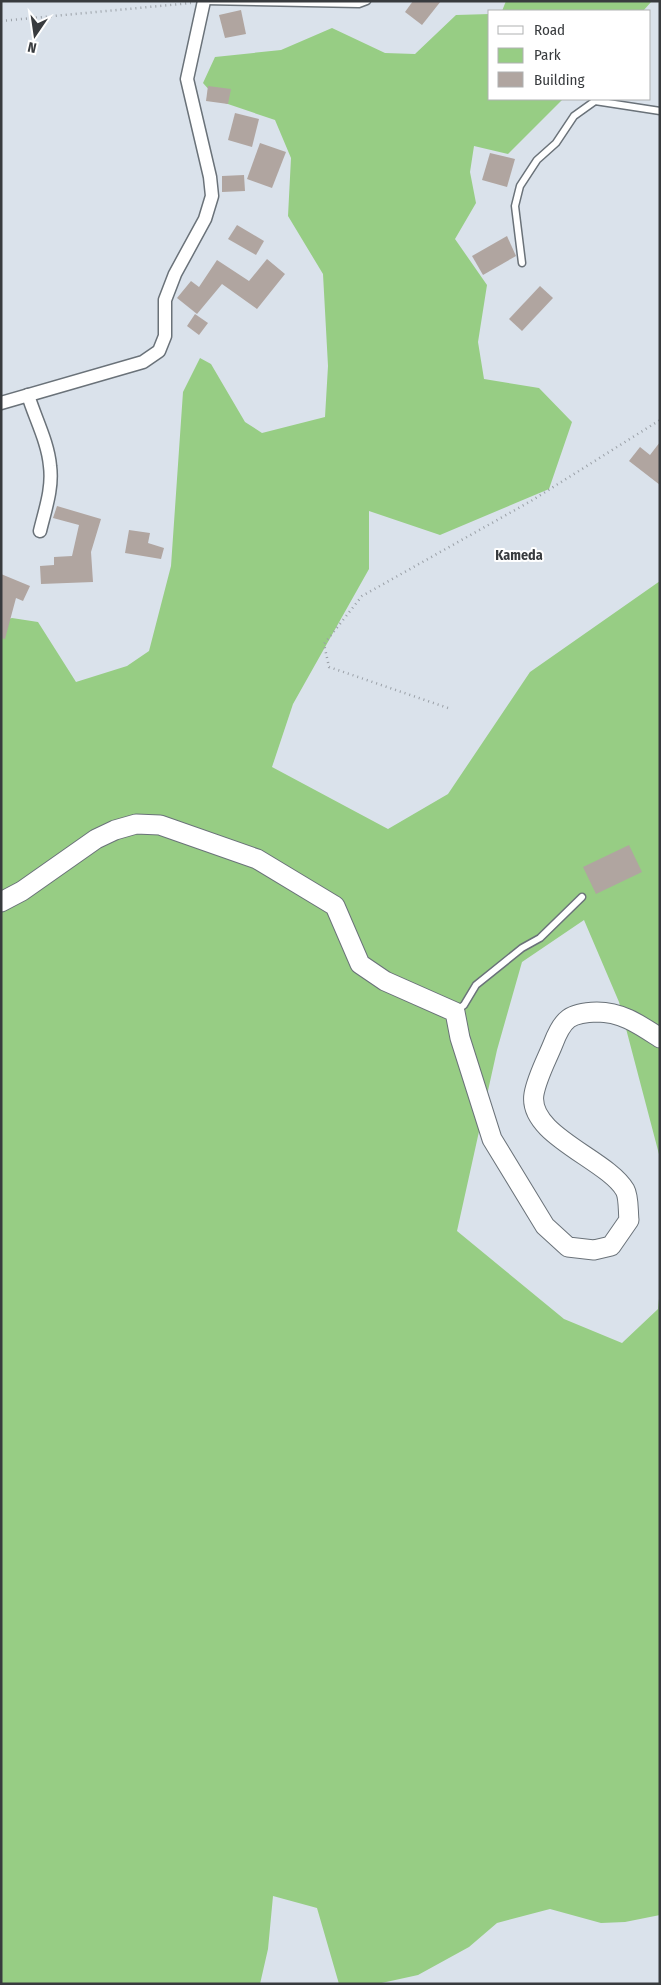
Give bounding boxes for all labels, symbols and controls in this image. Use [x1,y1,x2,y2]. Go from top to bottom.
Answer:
north arrow [10,10,60,60]
legend [488,10,651,100]
text: Road [534,21,565,39]
text: N [26,38,38,56]
text: Park [534,46,561,64]
text: Building [534,71,585,89]
district label: Kameda [495,547,543,564]

